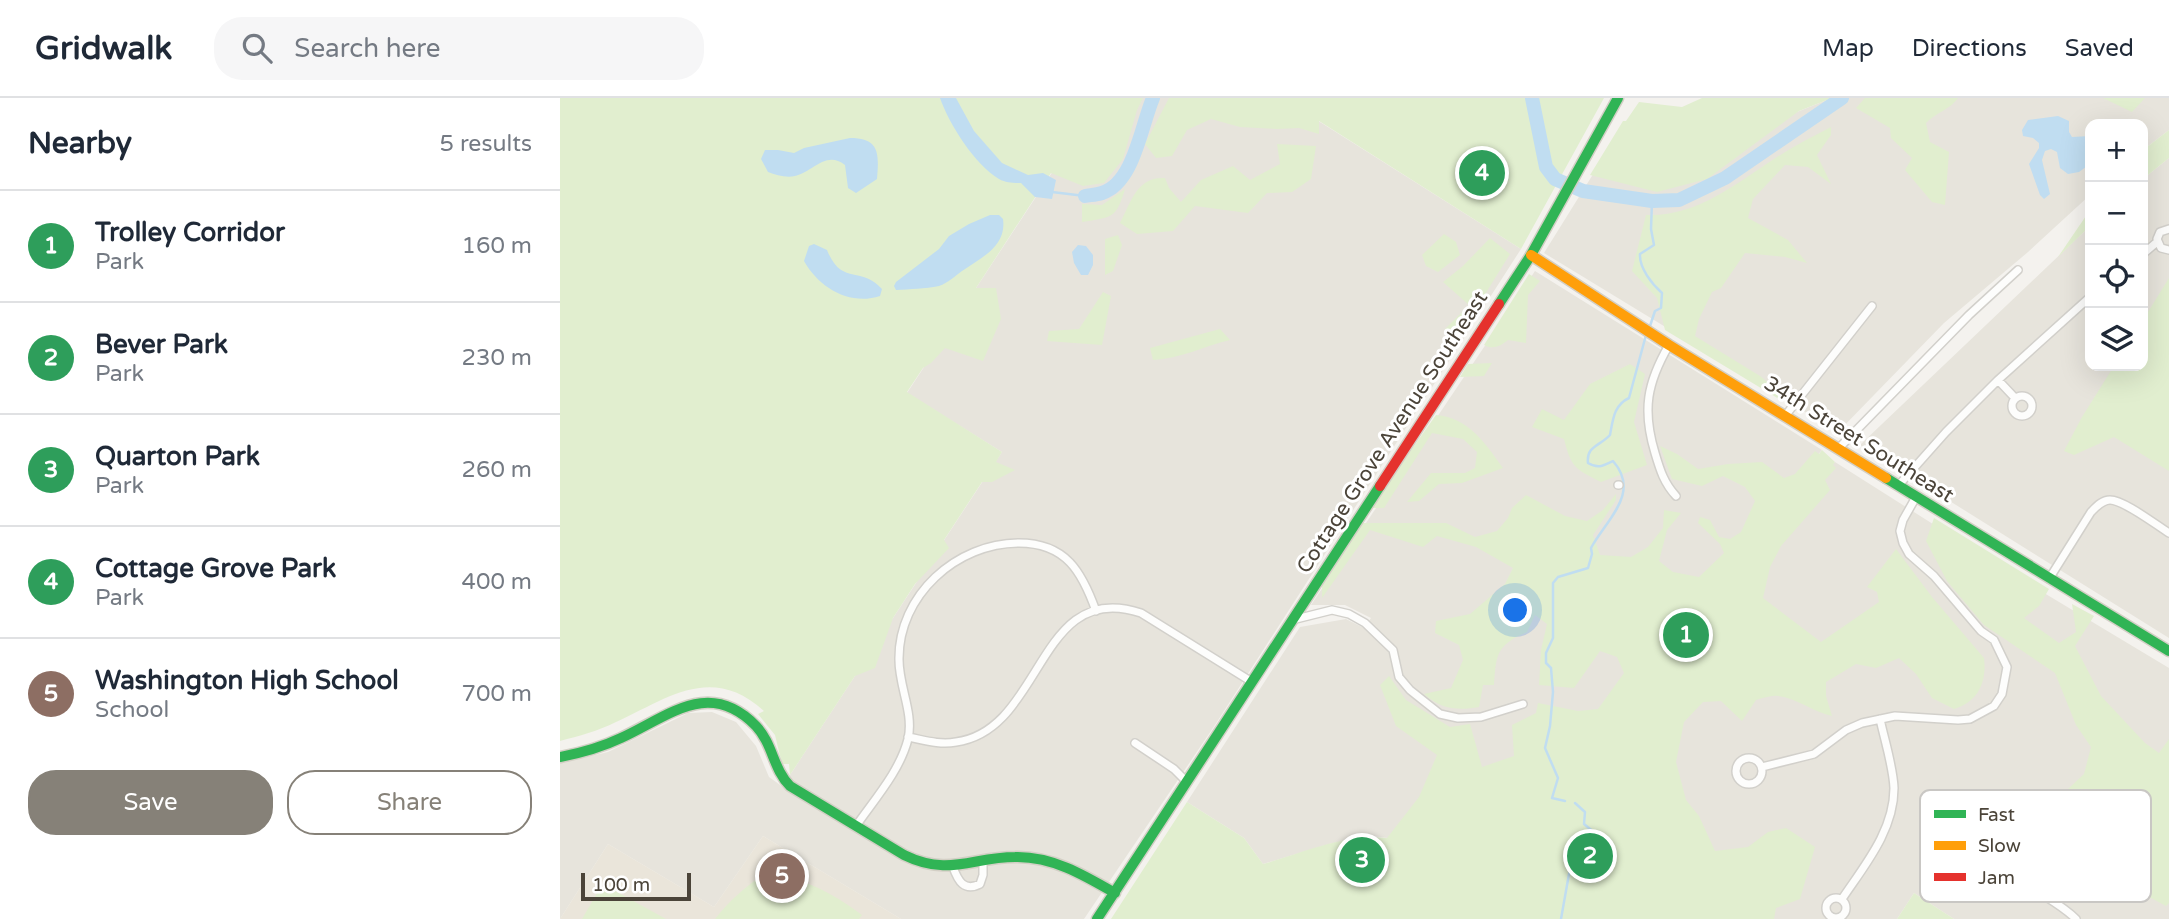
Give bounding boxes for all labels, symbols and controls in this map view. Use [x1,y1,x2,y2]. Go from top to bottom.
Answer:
search box [214,17,704,80]
text: Gridwalk [35,29,172,68]
icon: search [238,29,276,67]
text: Search here [294,33,441,64]
text: Map [1822,34,1874,63]
text: Directions [1912,34,2027,63]
text: Saved [2065,34,2134,63]
map controls [2085,119,2148,371]
button: + [2085,119,2148,182]
text: Nearby [28,125,132,162]
text: 5 results [439,130,532,158]
pin: 4 [1459,147,1505,199]
button: − [2085,182,2148,245]
text: Trolley Corridor [95,217,285,248]
text: 1 [44,232,58,260]
text: 160 m [462,232,532,260]
button: locate [2085,245,2148,308]
text: Park [95,248,144,276]
street label: Cottage Grove Avenue Southeast [1292,286,1493,578]
button: layers [2085,308,2148,371]
text: Bever Park [95,329,228,360]
text: 2 [44,344,58,372]
text: 230 m [462,344,532,372]
text: Park [95,360,144,388]
street label: 34th Street Southeast [1759,371,1958,508]
text: Quarton Park [95,441,260,472]
text: 3 [44,456,58,484]
text: 260 m [462,456,532,484]
text: Park [95,472,144,500]
text: Cottage Grove Park [95,553,336,584]
text: 4 [44,568,58,596]
text: 400 m [462,568,532,596]
text: Park [95,584,144,612]
your location [1498,593,1532,627]
pin: 1 [1663,609,1709,661]
text: Washington High School [95,665,399,696]
text: 5 [44,680,58,708]
text: 700 m [462,680,532,708]
text: School [95,696,169,724]
button: Save [28,770,273,835]
button: Share [287,770,532,835]
legend [1920,790,2151,902]
text: Fast [1978,804,2015,826]
pin: 2 [1567,830,1613,882]
pin: 3 [1339,834,1385,886]
text: Slow [1978,835,2021,857]
pin: 5 [759,850,805,902]
text: Jam [1978,867,2015,889]
scale bar [581,870,691,902]
text: 100 m [592,874,650,896]

